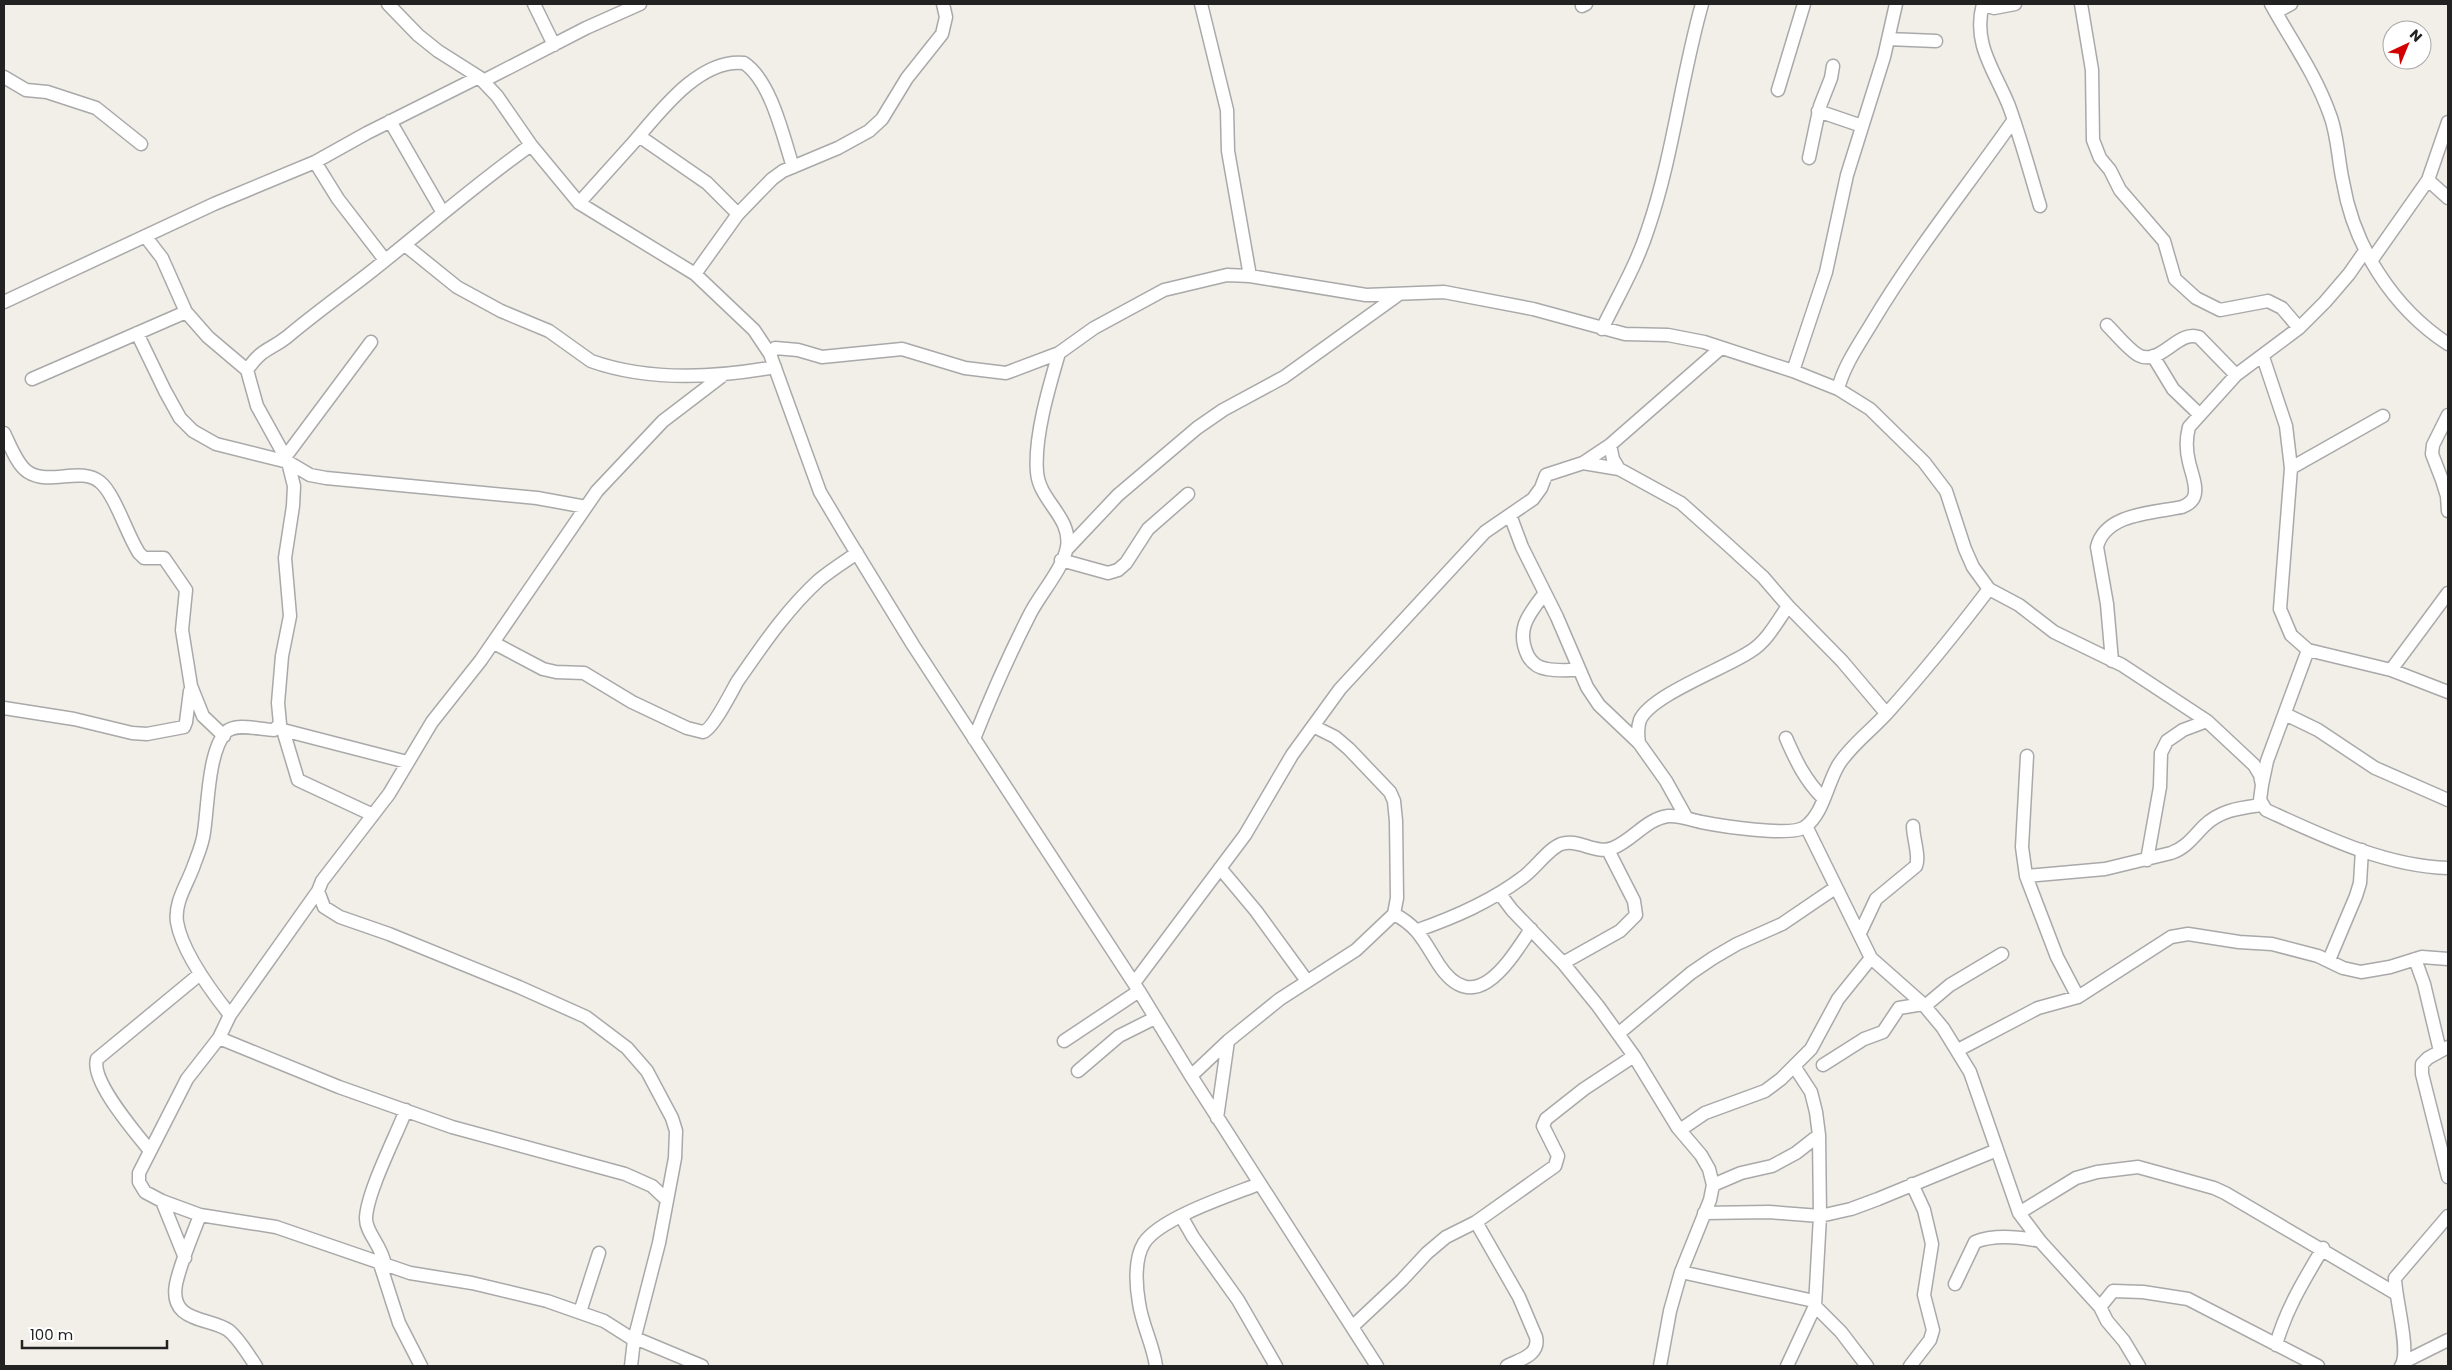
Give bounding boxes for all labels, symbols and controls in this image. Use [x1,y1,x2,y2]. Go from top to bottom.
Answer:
north arrow [2382,20,2432,70]
text: N [2405,25,2427,46]
scale bar [22,1318,168,1350]
text: 100 m [30,1324,73,1345]

